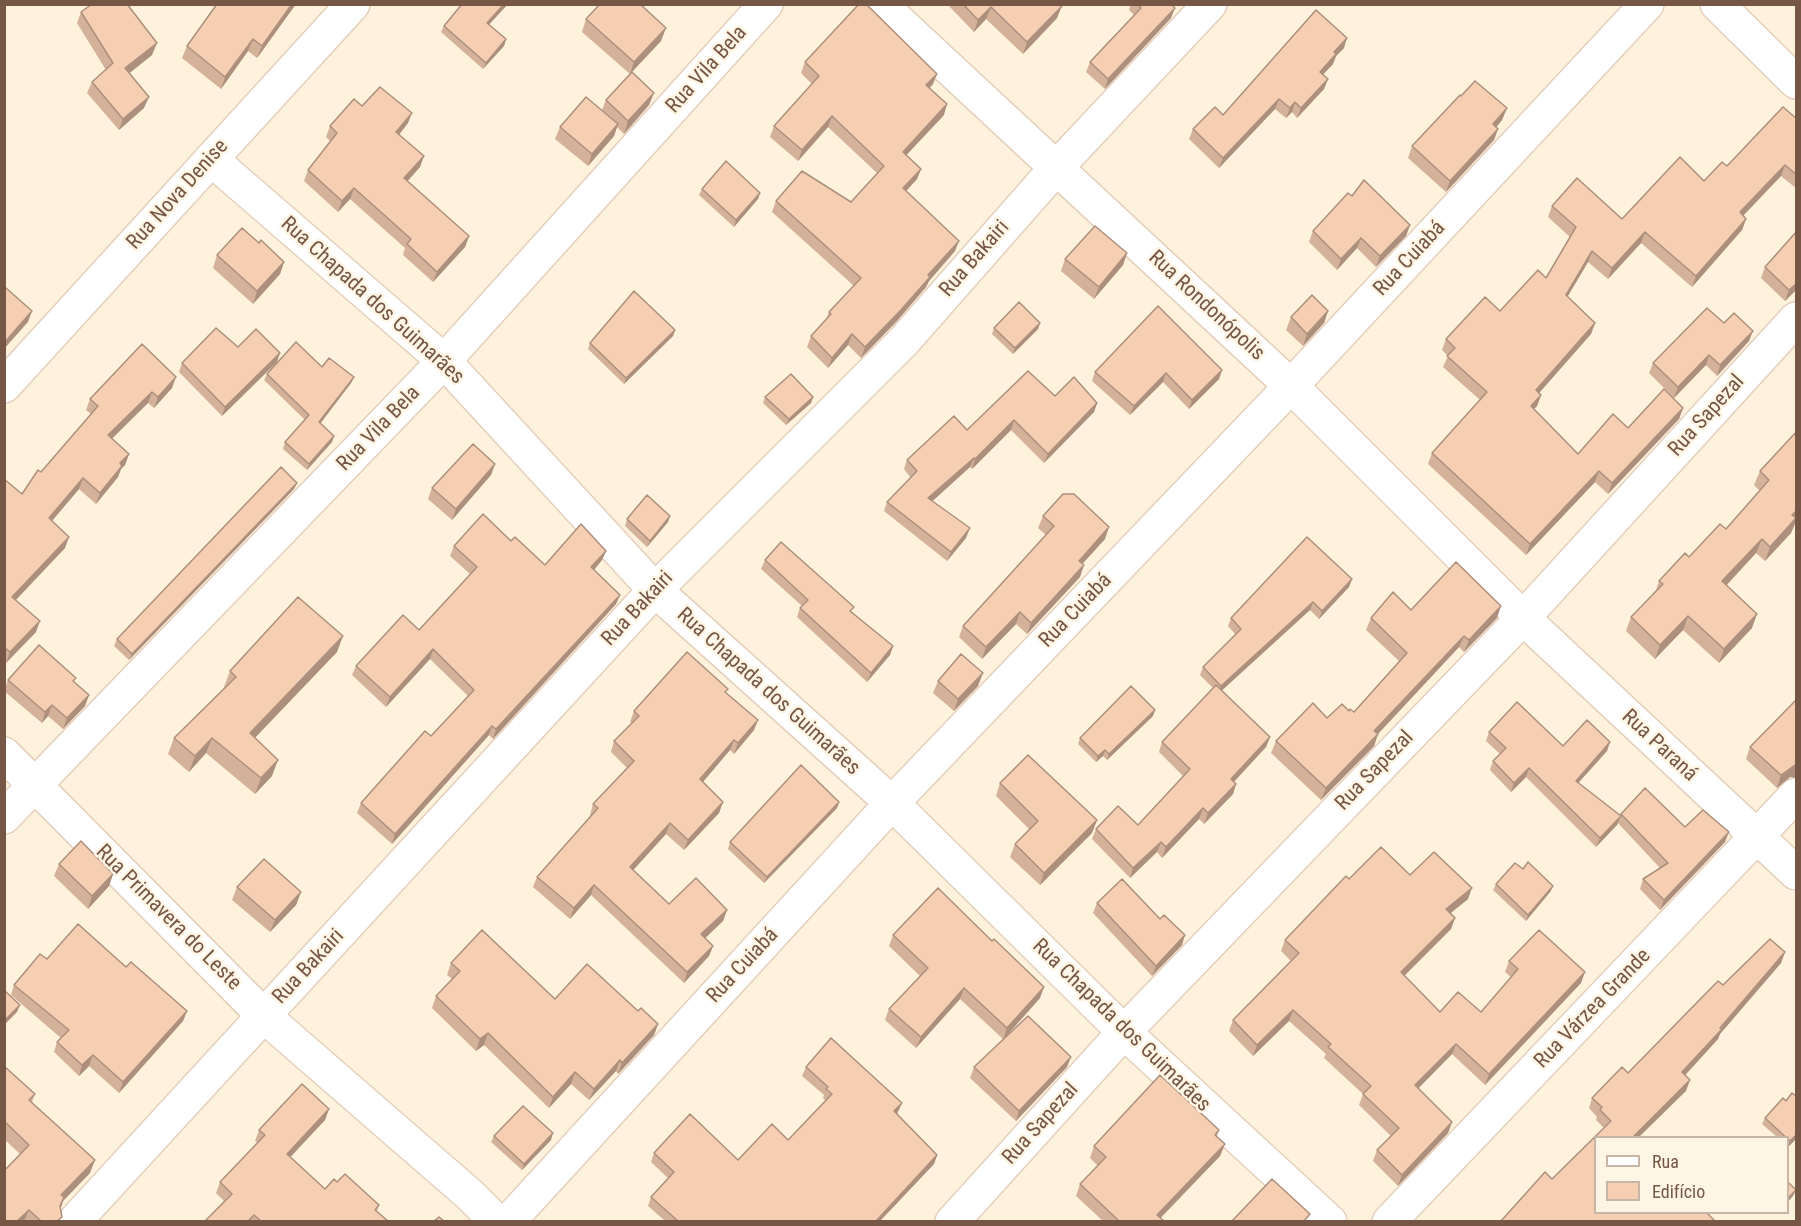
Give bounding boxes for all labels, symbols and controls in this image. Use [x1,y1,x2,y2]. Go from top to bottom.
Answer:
street label: Rua Vila Bela [661,21,753,119]
street label: Rua Nova Denise [122,135,234,255]
street label: Rua Chapada dos Guimarães [275,212,469,390]
street label: Rua Bakairi [935,216,1015,302]
street label: Rua Cuiabá [1369,216,1451,302]
street label: Rua Rondonópolis [1143,246,1269,366]
street label: Rua Sapezal [1664,370,1750,462]
street label: Rua Vila Bela [332,381,426,477]
street label: Rua Bakairi [597,566,679,652]
street label: Rua Cuiabá [1034,569,1118,653]
street label: Rua Chapada dos Guimarães [671,603,865,781]
street label: Rua Paraná [1616,705,1702,787]
street label: Rua Sapezal [1331,726,1419,816]
street label: Rua Primavera do Leste [90,840,246,996]
street label: Rua Cuiabá [702,923,784,1009]
street label: Rua Bakairi [268,924,350,1010]
street label: Rua Chapada dos Guimarães [1027,934,1215,1118]
street label: Rua Várzea Grande [1530,944,1656,1074]
street label: Rua Sapezal [998,1078,1084,1170]
legend [1594,1136,1789,1214]
text: Rua [1652,1151,1679,1172]
text: Edifício [1652,1181,1705,1202]

